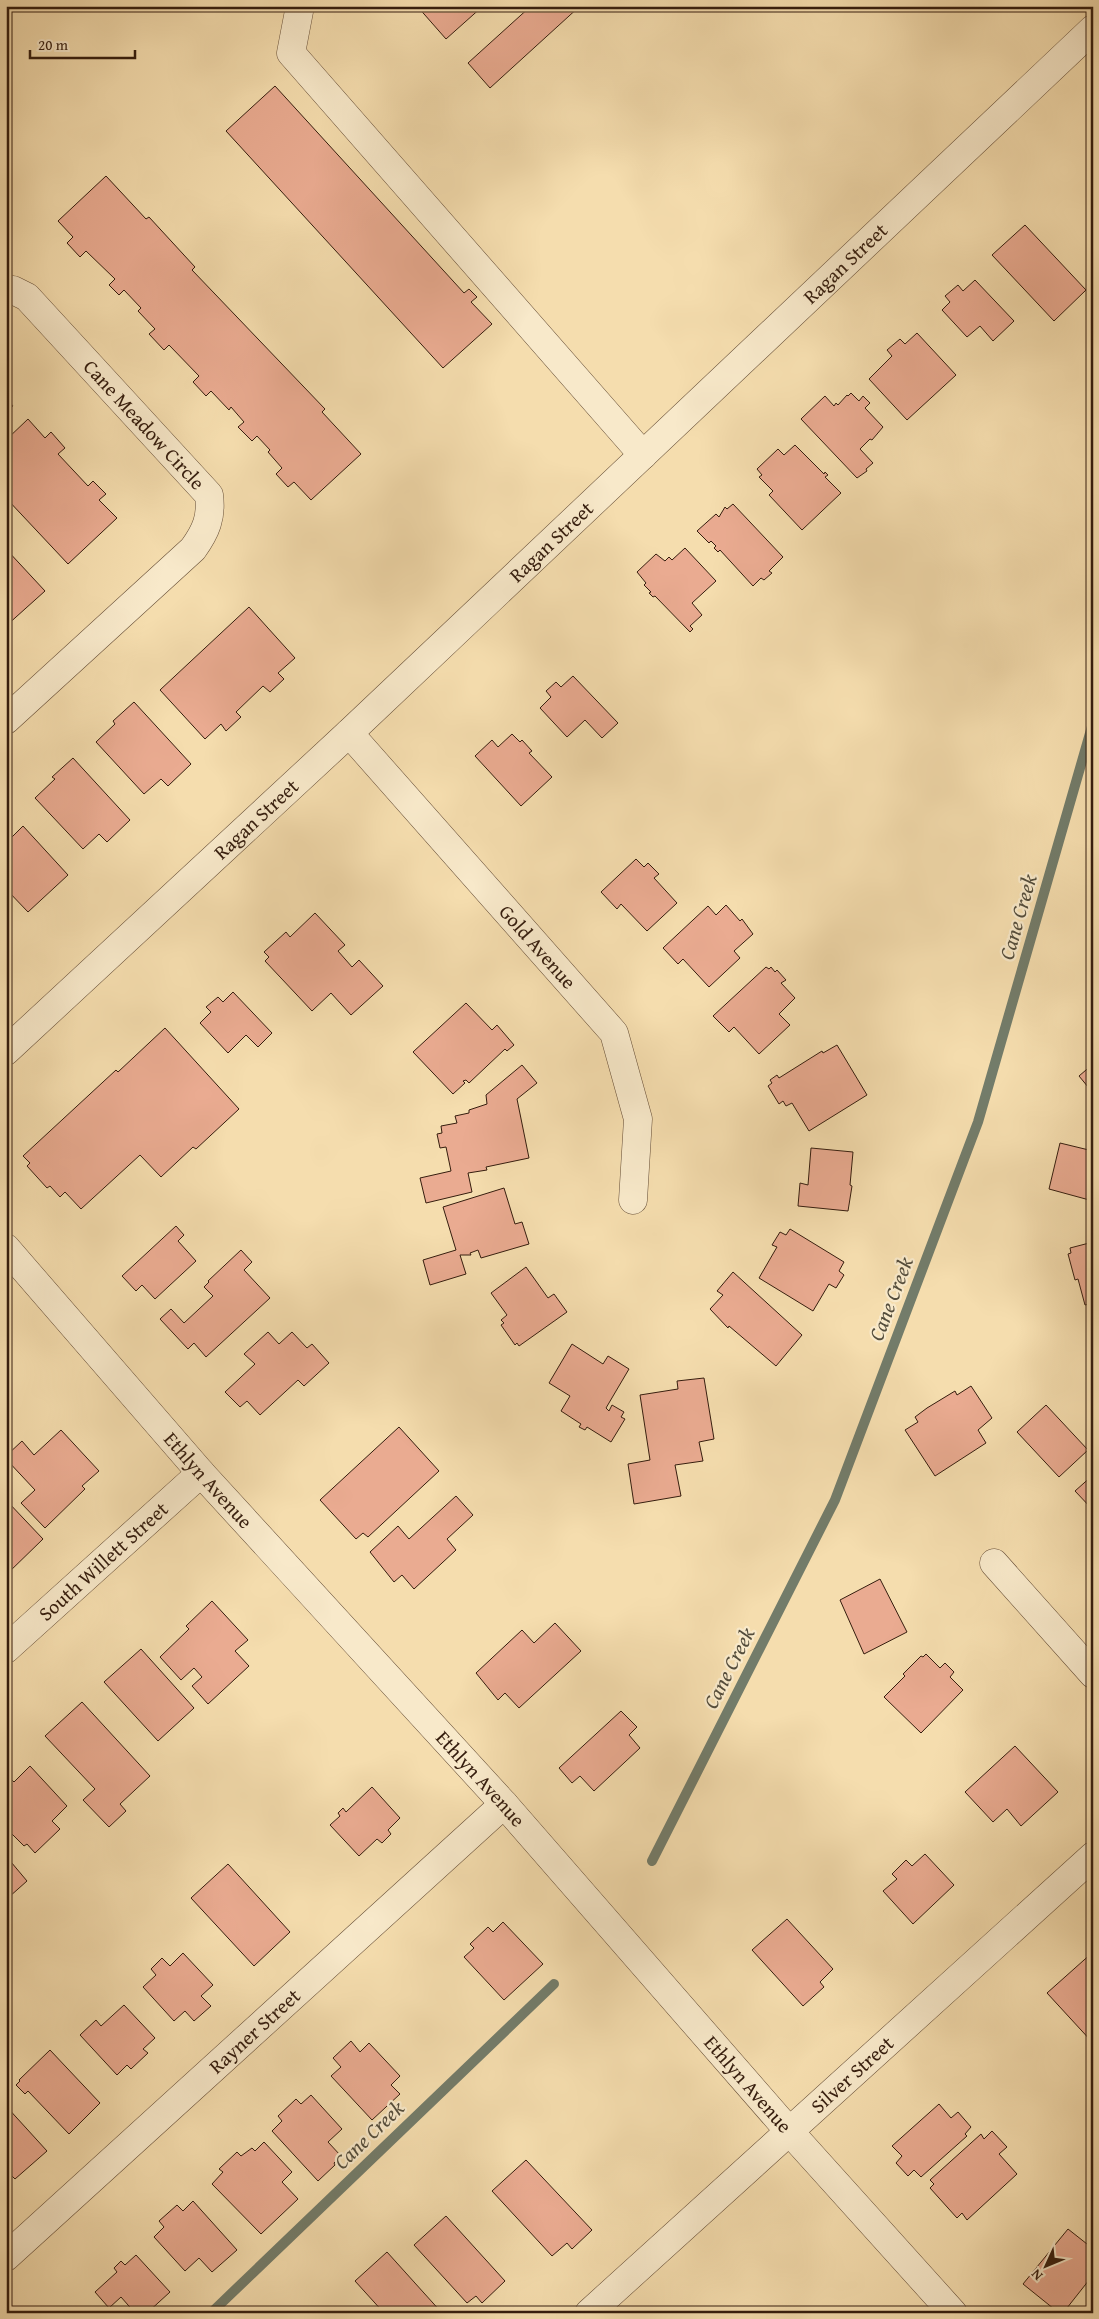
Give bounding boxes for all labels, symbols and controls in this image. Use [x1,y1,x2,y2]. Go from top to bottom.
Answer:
scale bar [30,28,135,60]
text: 20 m [38,34,69,55]
street label: Ragan Street [796,216,894,310]
street label: Cane Meadow Circle [77,353,212,496]
street label: Ragan Street [502,494,599,589]
street label: Ragan Street [207,772,305,866]
water label: Cane Creek [991,870,1045,963]
street label: Gold Avenue [493,898,583,995]
water label: Cane Creek [860,1252,921,1345]
street label: Ethlyn Avenue [157,1425,260,1535]
street label: South Willett Street [32,1494,174,1627]
water label: Cane Creek [695,1621,762,1714]
street label: Ethlyn Avenue [429,1724,532,1833]
street label: Rayner Street [202,1981,306,2080]
street label: Ethlyn Avenue [698,2029,799,2139]
street label: Silver Street [804,2029,900,2120]
water label: Cane Creek [326,2093,411,2176]
north arrow [1022,2242,1072,2292]
text: N [1026,2264,1047,2285]

